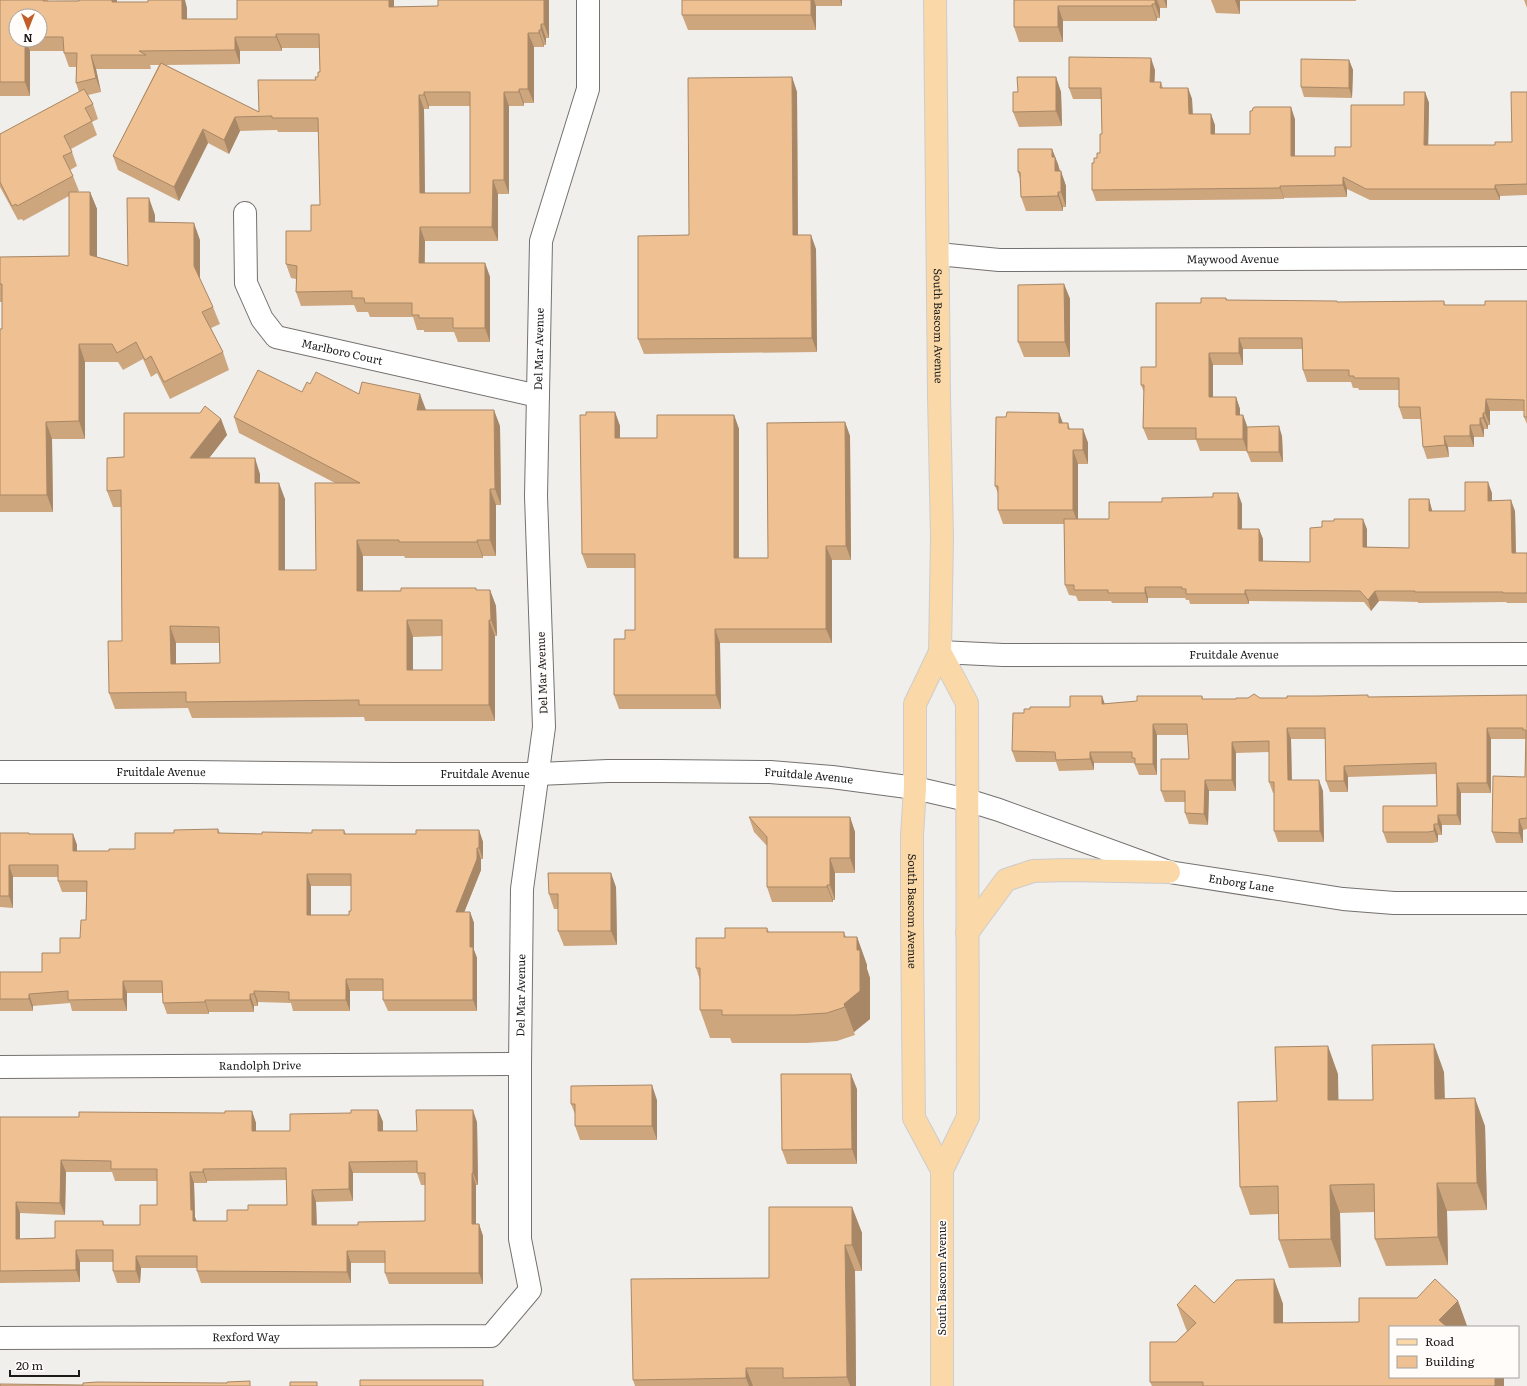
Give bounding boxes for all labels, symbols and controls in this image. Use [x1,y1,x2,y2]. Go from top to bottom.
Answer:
north arrow [8,8,48,48]
text: N [23,31,33,47]
street label: Maywood Avenue [1187,250,1279,266]
street label: South Bascom Avenue [931,268,948,384]
street label: Del Mar Avenue [529,307,547,390]
street label: Marlboro Court [300,334,385,368]
street label: Del Mar Avenue [532,631,550,715]
street label: Fruitdale Avenue [1189,645,1279,662]
street label: Fruitdale Avenue [116,763,206,779]
street label: Fruitdale Avenue [764,763,855,787]
street label: Fruitdale Avenue [440,765,530,781]
street label: South Bascom Avenue [905,854,921,969]
street label: Enborg Lane [1207,869,1276,895]
street label: Del Mar Avenue [511,954,528,1037]
street label: Randolph Drive [219,1056,302,1073]
street label: South Bascom Avenue [933,1220,949,1335]
legend [1389,1326,1519,1378]
street label: Rexford Way [212,1328,281,1344]
text: Road [1425,1332,1455,1350]
scale bar [10,1352,79,1378]
text: Building [1425,1352,1475,1370]
text: 20 m [16,1356,43,1374]

